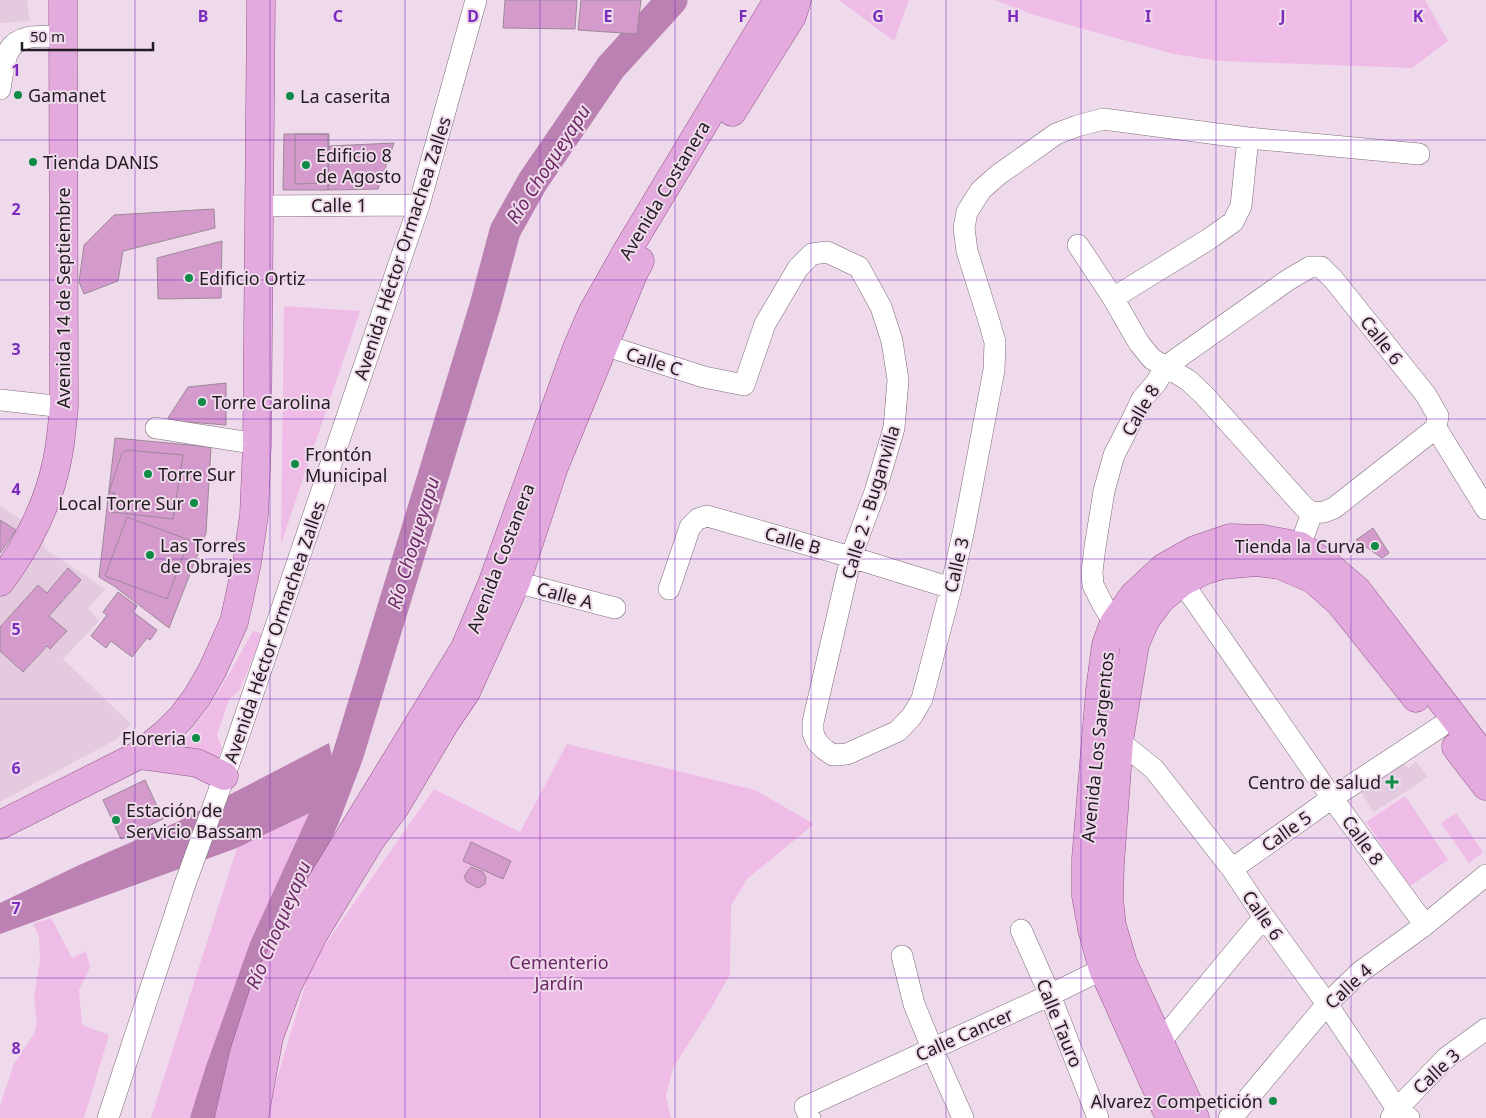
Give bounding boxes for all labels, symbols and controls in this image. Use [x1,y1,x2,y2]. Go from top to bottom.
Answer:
text: B [198,5,208,27]
text: C [333,5,343,27]
text: D [467,5,479,27]
text: E [604,5,613,27]
text: F [739,5,747,27]
text: G [872,5,884,27]
text: H [1007,5,1019,27]
text: I [1145,5,1151,27]
text: J [1278,5,1286,27]
text: K [1413,5,1424,27]
scale bar [22,20,154,52]
text: 50 m [30,26,65,46]
text: 1 [11,59,21,81]
place label: Gamanet [28,83,106,107]
place label: La caserita [300,84,390,108]
marker: Gamanet [12,89,24,101]
marker: La caserita [284,90,296,102]
water label: Río Choqueyapu [500,99,596,229]
street label: Avenida Héctor Ormachea Zalles [348,113,456,383]
street label: Avenida Costanera [613,116,715,264]
place label: Edificio 8 de Agosto [316,143,401,188]
place label: Tienda DANIS [43,150,159,174]
marker: Tienda DANIS [27,156,39,168]
marker: Edificio 8 de Agosto [300,159,312,171]
street label: Avenida 14 de Septiembre [51,187,75,409]
street label: Calle 1 [311,193,367,217]
text: 2 [11,198,21,220]
place label: Edificio Ortiz [199,266,306,290]
marker: Edificio Ortiz [183,272,195,284]
street label: Calle 6 [1355,311,1409,369]
text: 3 [11,338,21,360]
street label: Calle C [623,341,685,381]
street label: Calle 8 [1116,380,1164,440]
place label: Torre Carolina [212,390,331,414]
marker: Torre Carolina [196,396,208,408]
street label: Calle 2 - Buganvilla [835,422,905,582]
place label: Frontón Municipal [305,442,387,487]
marker: Frontón Municipal [289,458,301,470]
place label: Torre Sur [158,462,236,486]
marker: Torre Sur [142,468,154,480]
water label: Río Choqueyapu [381,474,445,612]
text: 4 [11,478,21,500]
street label: Avenida Costanera [460,480,540,636]
place label: Local Torre Sur [58,491,185,515]
marker: Local Torre Sur [188,497,200,509]
street label: Avenida Héctor Ormachea Zalles [218,498,330,766]
street label: Calle B [762,521,824,559]
place label: Las Torres de Obrajes [160,533,252,578]
place label: Tienda la Curva [1235,534,1365,558]
street label: Calle 3 [938,535,974,595]
marker: Tienda la Curva [1369,540,1381,552]
marker: Las Torres de Obrajes [144,549,156,561]
street label: Calle A [534,576,596,614]
text: 5 [11,618,21,640]
street label: Avenida Los Sargentos [1075,650,1119,844]
place label: Floreria [122,726,186,750]
marker: Floreria [190,732,202,744]
text: 6 [11,757,21,779]
place label: Centro de salud [1248,770,1381,794]
marker: Centro de salud [1385,775,1399,789]
place label: Estación de Servicio Bassam [126,798,262,843]
street label: Calle 5 [1256,805,1316,857]
street label: Calle 8 [1337,810,1389,870]
marker: Estación de Servicio Bassam [110,814,122,826]
water label: Río Choqueyapu [239,857,317,993]
street label: Calle 6 [1237,885,1289,945]
text: 7 [11,897,21,919]
park label: Cementerio Jardín [509,950,609,995]
street label: Calle 4 [1319,958,1377,1014]
street label: Calle Tauro [1031,975,1089,1071]
street label: Calle Cancer [911,1002,1017,1066]
text: 8 [11,1037,21,1059]
street label: Calle 3 [1407,1043,1465,1099]
place label: Alvarez Competición [1091,1089,1263,1113]
marker: Alvarez Competición [1267,1095,1279,1107]

